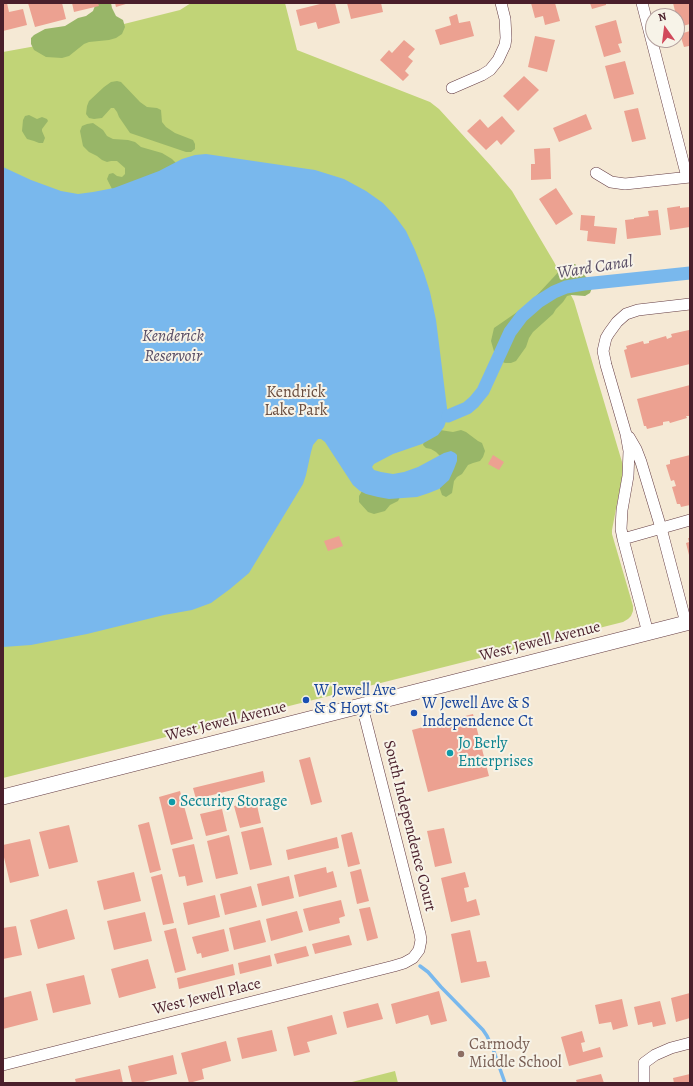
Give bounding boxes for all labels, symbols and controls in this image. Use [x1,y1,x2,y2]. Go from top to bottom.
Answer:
north arrow [645,8,685,48]
text: N [657,9,668,25]
water label: Ward Canal [556,252,634,284]
water label: Kenderick Reservoir [142,327,204,367]
park label: Kendrick Lake Park [264,383,328,421]
street label: West Jewell Avenue [477,618,603,666]
place label: W Jewell Ave & S Hoyt St [314,681,396,719]
place label: W Jewell Ave & S Independence Ct [422,694,533,732]
marker: W Jewell Ave & S Hoyt St [301,695,311,705]
street label: West Jewell Avenue [163,698,289,746]
marker: W Jewell Ave & S Independence Ct [409,708,419,718]
place label: Jo Berly Enterprises [458,734,533,772]
street label: South Independence Court [378,739,440,913]
marker: Jo Berly Enterprises [445,748,455,758]
place label: Security Storage [180,792,287,812]
marker: Security Storage [167,797,177,807]
street label: West Jewell Place [151,974,263,1020]
place label: Carmody Middle School [469,1035,562,1073]
marker: Carmody Middle School [456,1049,466,1059]

